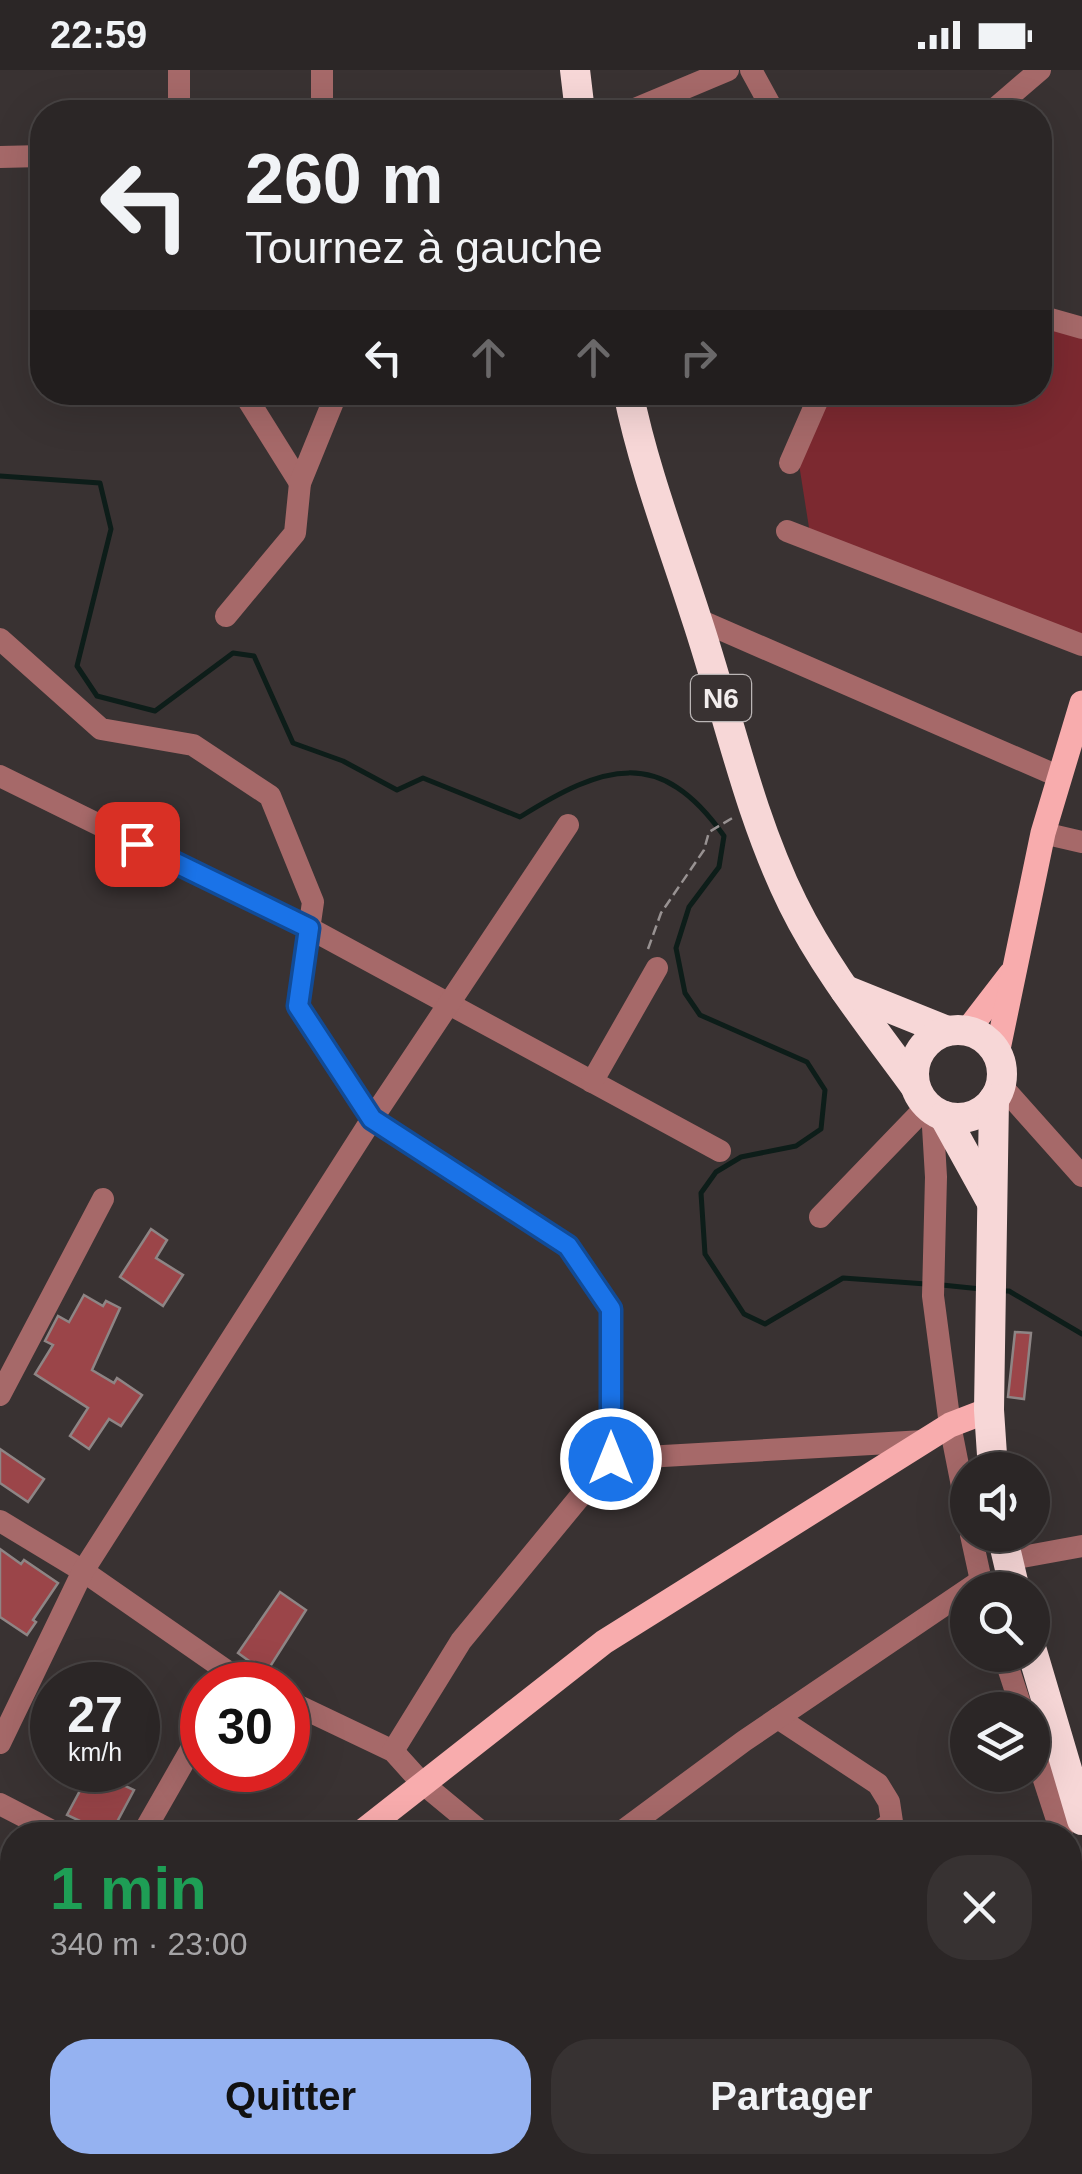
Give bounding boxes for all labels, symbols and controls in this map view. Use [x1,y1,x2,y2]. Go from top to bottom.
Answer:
text: 22:59 [50,14,147,56]
icon: left [80,140,210,270]
text: 260 m [245,140,443,218]
text: Tournez à gauche [245,222,603,273]
icon: left [356,330,411,385]
icon: ahead [461,330,516,385]
icon: ahead [566,330,621,385]
icon: right [671,330,726,385]
road number: N6 [691,675,751,721]
pin [95,802,180,887]
icon: arrive [110,817,165,872]
position arrow [559,1407,663,1511]
map controls [950,1452,1050,1792]
button: sound [950,1452,1050,1552]
button: search [950,1572,1050,1672]
speed limit sign: 30 [180,1662,310,1792]
text: 27 [67,1687,123,1743]
button: layers [950,1692,1050,1792]
text: km/h [68,1738,122,1766]
text: 1 min [50,1855,207,1922]
button: close [927,1855,1032,1960]
text: 340 m · 23:00 [50,1926,247,1962]
button: Quitter [50,2039,531,2154]
button: Partager [551,2039,1032,2154]

